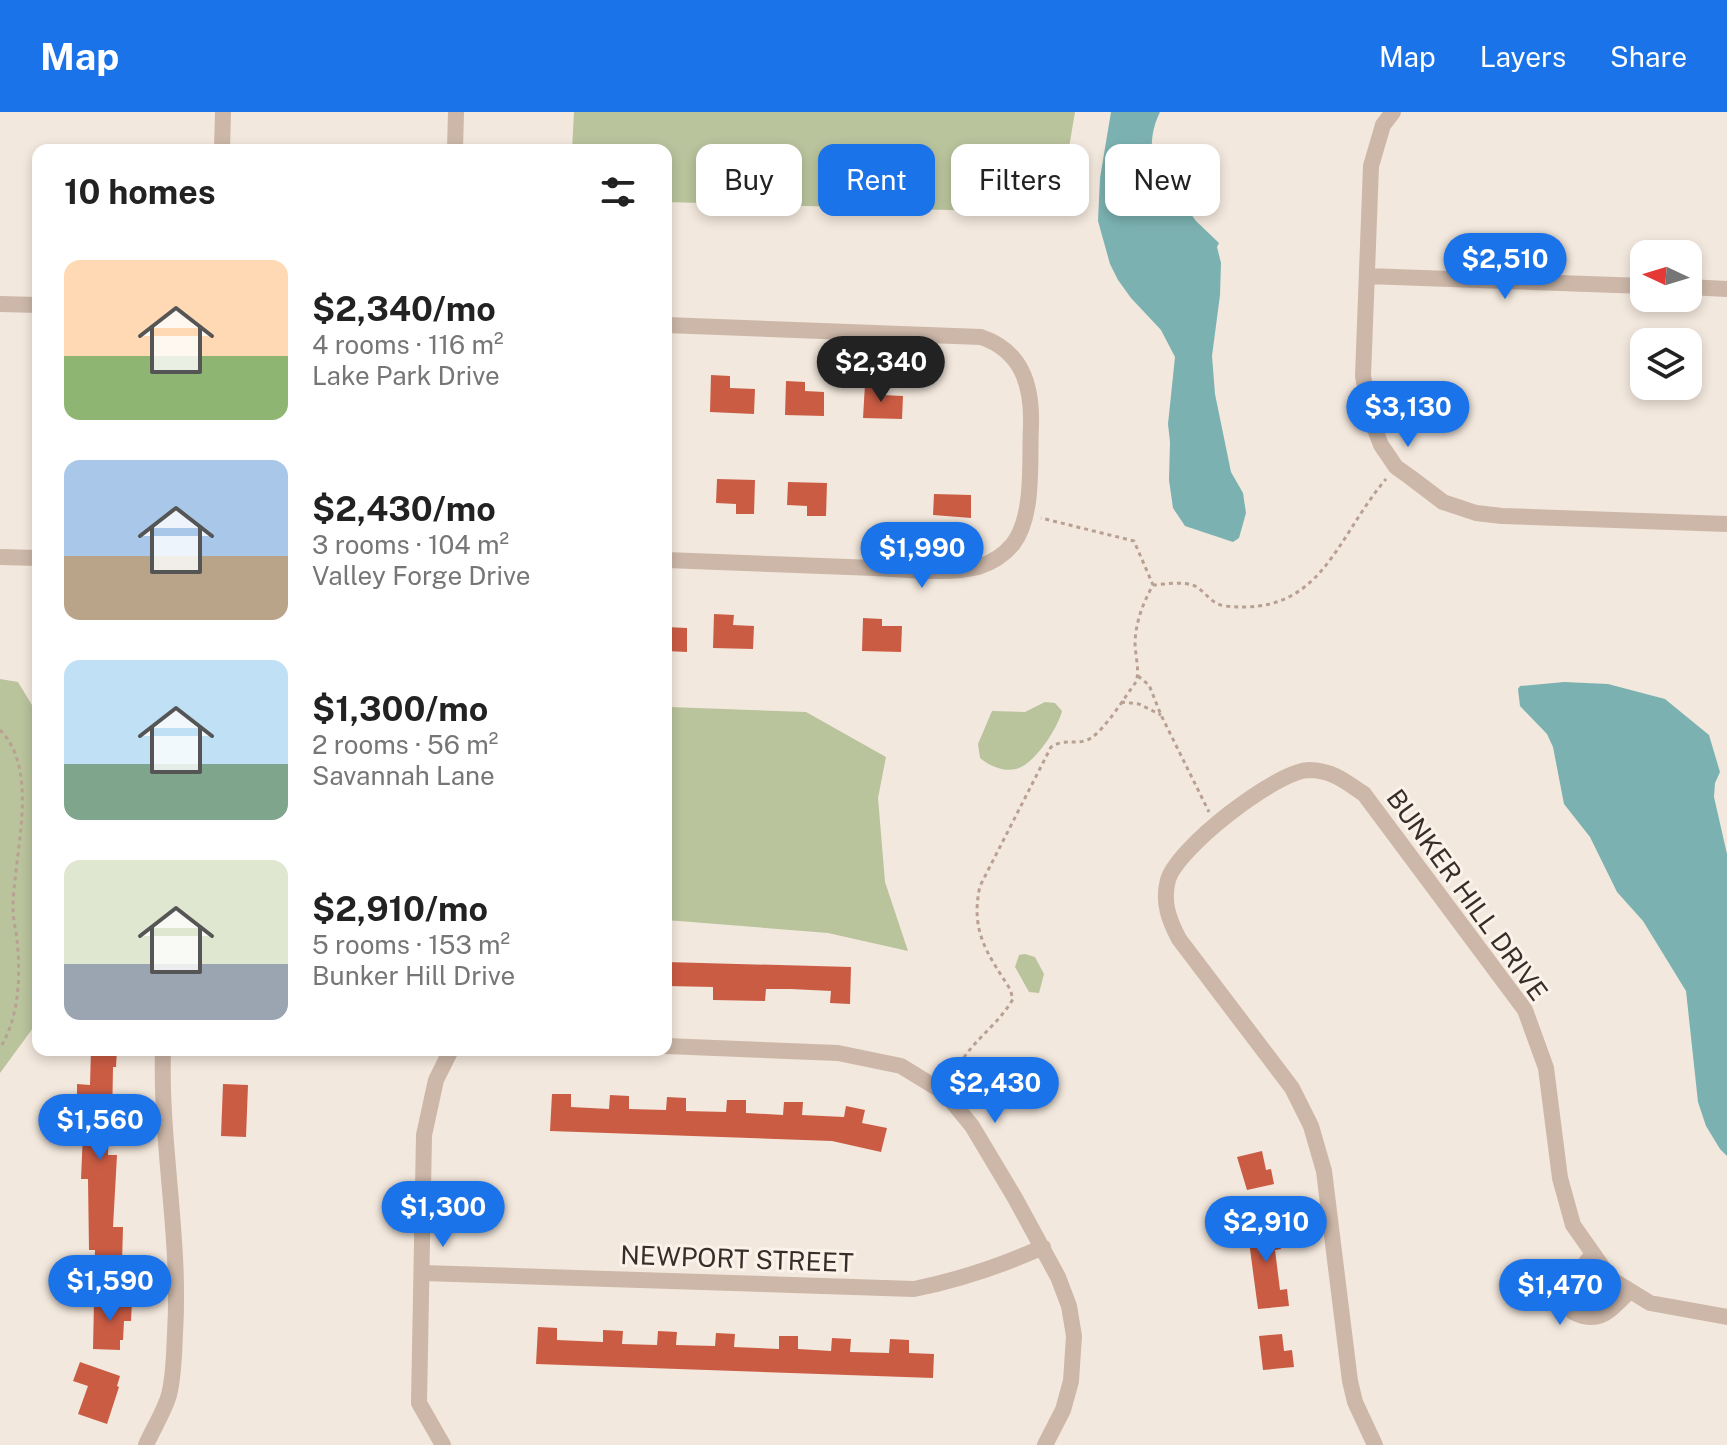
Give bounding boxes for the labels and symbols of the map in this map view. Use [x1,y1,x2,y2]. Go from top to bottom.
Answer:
pin: $2,510 [1440,233,1570,301]
north arrow [1630,240,1702,312]
pin: $2,340 [816,336,946,404]
pin: $3,130 [1343,381,1473,449]
pin: $1,990 [857,522,987,590]
street label: BUNKER HILL DRIVE [1380,783,1554,1006]
pin: $2,430 [930,1057,1060,1125]
pin: $1,560 [35,1094,165,1162]
pin: $1,300 [378,1181,508,1249]
pin: $2,910 [1201,1196,1331,1264]
street label: NEWPORT STREET [620,1239,854,1278]
pin: $1,590 [45,1255,175,1323]
pin: $1,470 [1495,1259,1625,1327]

